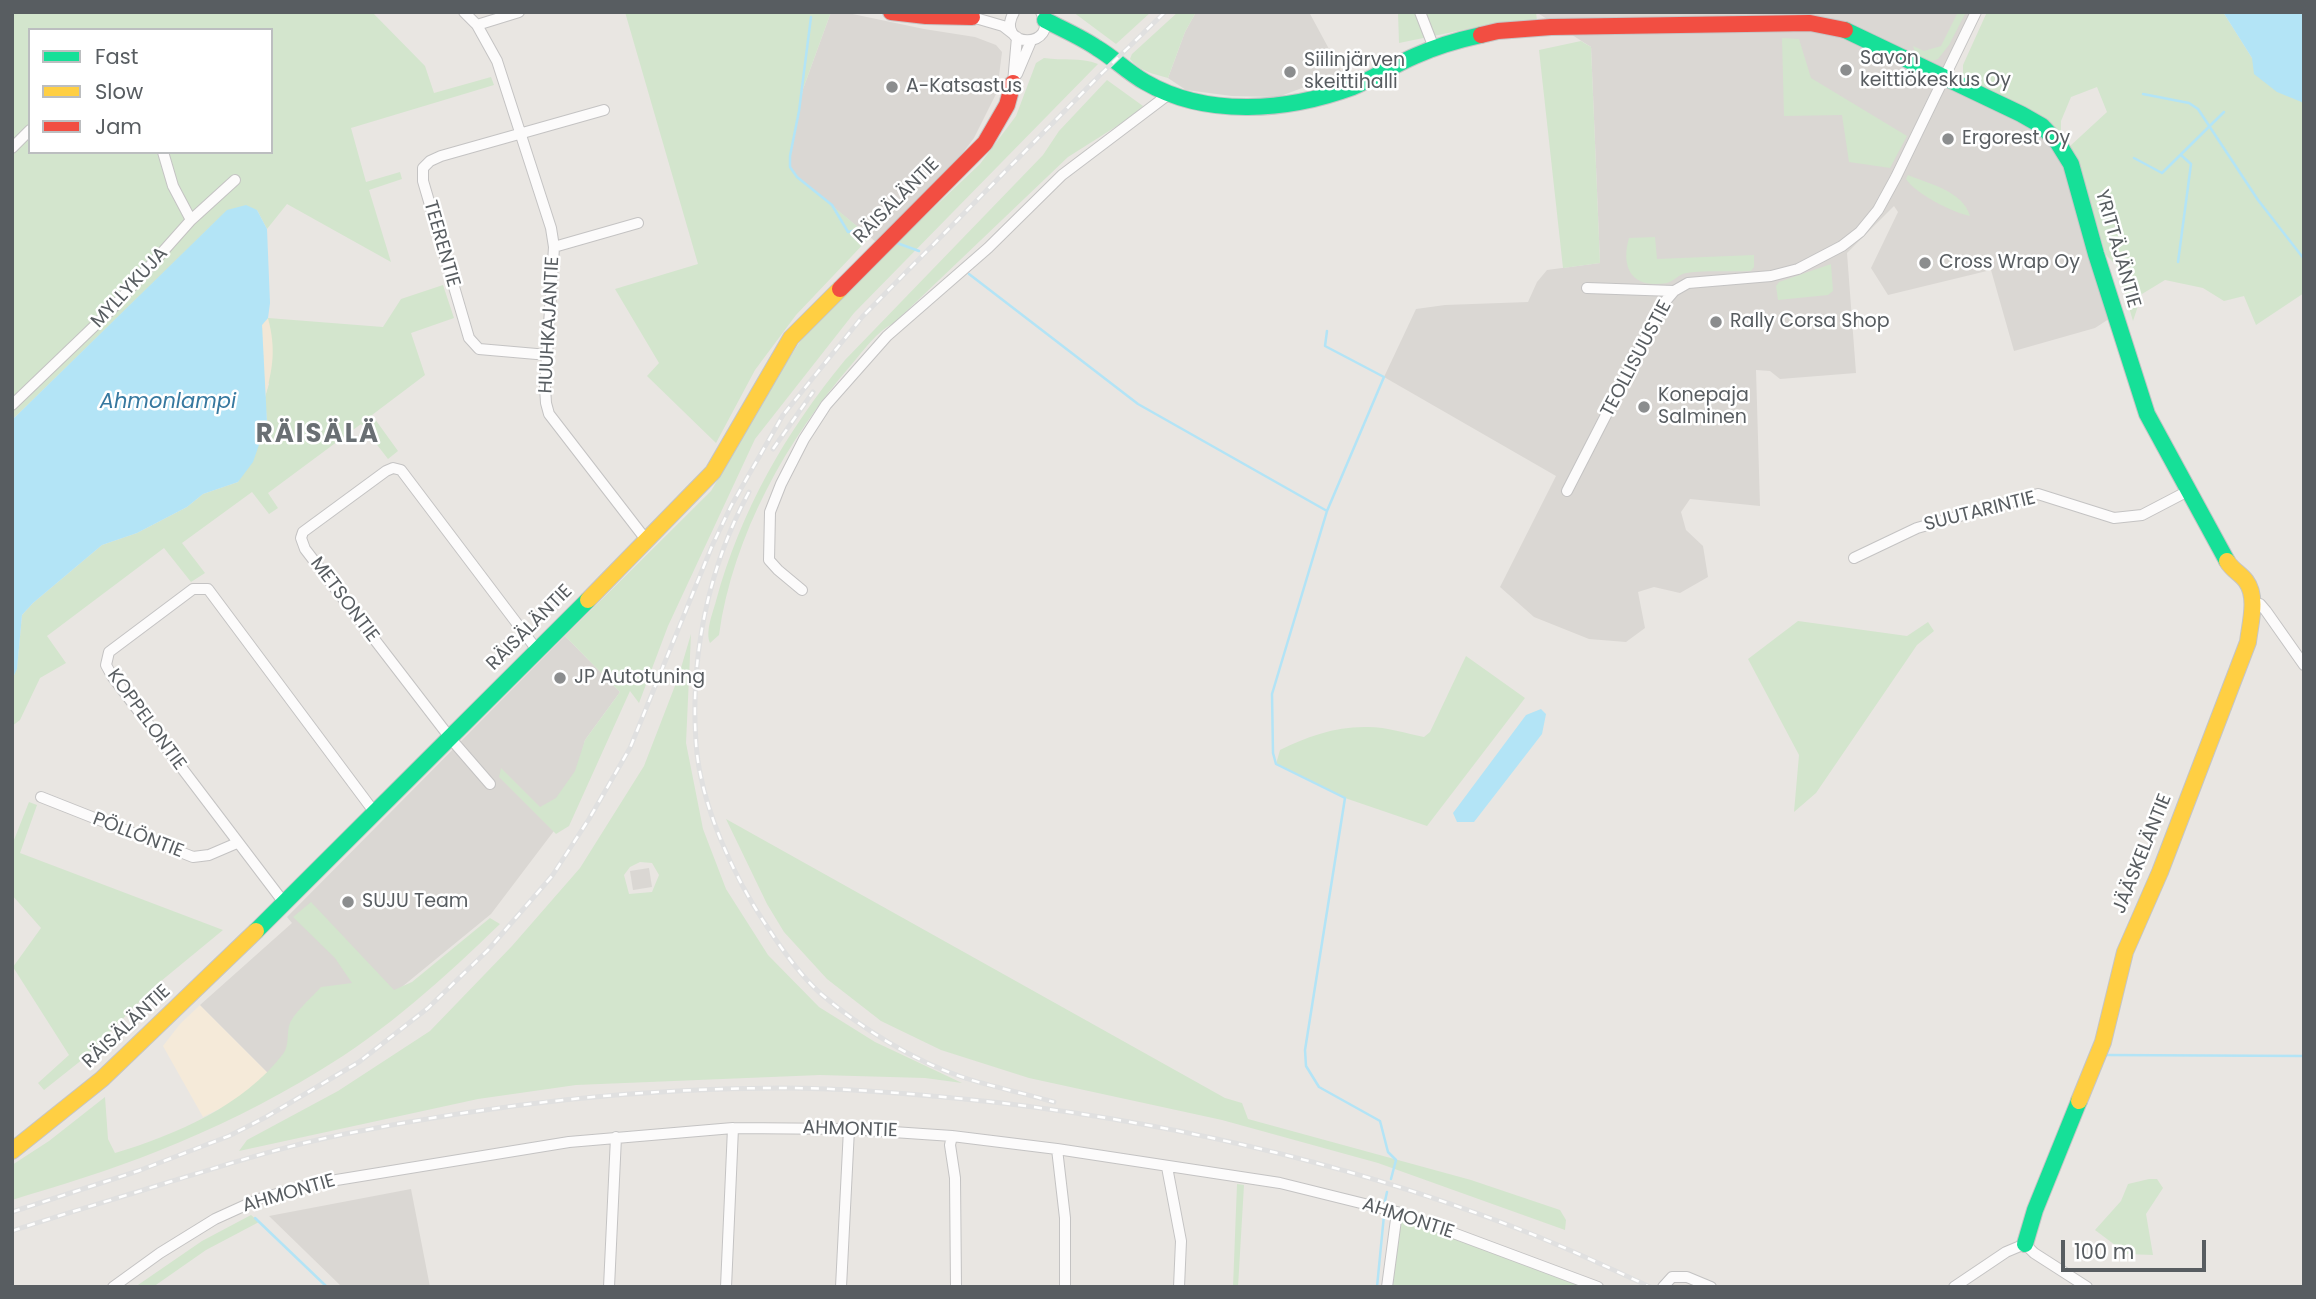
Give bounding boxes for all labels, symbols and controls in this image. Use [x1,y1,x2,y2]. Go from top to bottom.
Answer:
legend [28,28,273,154]
text: Fast [95,42,138,71]
place label: Savon keittiökeskus Oy [1860,48,2011,92]
place label: Siilinjärven skeittihalli [1304,50,1405,94]
marker: Savon keittiökeskus Oy [1838,62,1854,78]
marker: Siilinjärven skeittihalli [1282,64,1298,80]
place label: A-Katsastus [906,76,1022,98]
text: Slow [95,77,143,106]
marker: A-Katsastus [884,79,900,95]
text: Jam [95,112,142,141]
place label: Ergorest Oy [1962,128,2070,150]
marker: Ergorest Oy [1940,131,1956,147]
street label: RÄISÄLÄNTIE [849,153,945,249]
street label: YRITTÄJÄNTIE [2089,187,2145,311]
street label: TEERENTIE [418,198,464,290]
street label: MYLLYKUJA [87,243,173,333]
place label: Cross Wrap Oy [1939,252,2080,274]
marker: Cross Wrap Oy [1917,255,1933,271]
street label: HUUHKAJANTIE [535,256,565,394]
street label: TEOLLISUUSTIE [1597,297,1677,421]
place label: Rally Corsa Shop [1730,311,1890,333]
marker: Rally Corsa Shop [1708,314,1724,330]
place label: Konepaja Salminen [1658,385,1749,429]
water label: Ahmonlampi [100,390,236,416]
marker: Konepaja Salminen [1636,399,1652,415]
district label: RÄISÄLÄ [257,419,379,451]
street label: SUUTARINTIE [1922,487,2038,537]
street label: METSONTIE [305,553,383,647]
street label: RÄISÄLÄNTIE [482,580,578,676]
street label: KOPPELONTIE [102,665,190,775]
place label: JP Autotuning [574,667,705,689]
marker: JP Autotuning [552,670,568,686]
street label: JÄÄSKELÄNTIE [2109,791,2177,917]
street label: PÖLLÖNTIE [89,808,187,864]
place label: SUJU Team [362,891,468,913]
marker: SUJU Team [340,894,356,910]
street label: RÄISÄLÄNTIE [78,980,176,1074]
street label: AHMONTIE [802,1117,898,1143]
street label: AHMONTIE [240,1170,338,1218]
street label: AHMONTIE [1359,1193,1457,1245]
scale bar [2064,1226,2209,1270]
text: 100 m [2074,1237,2134,1266]

